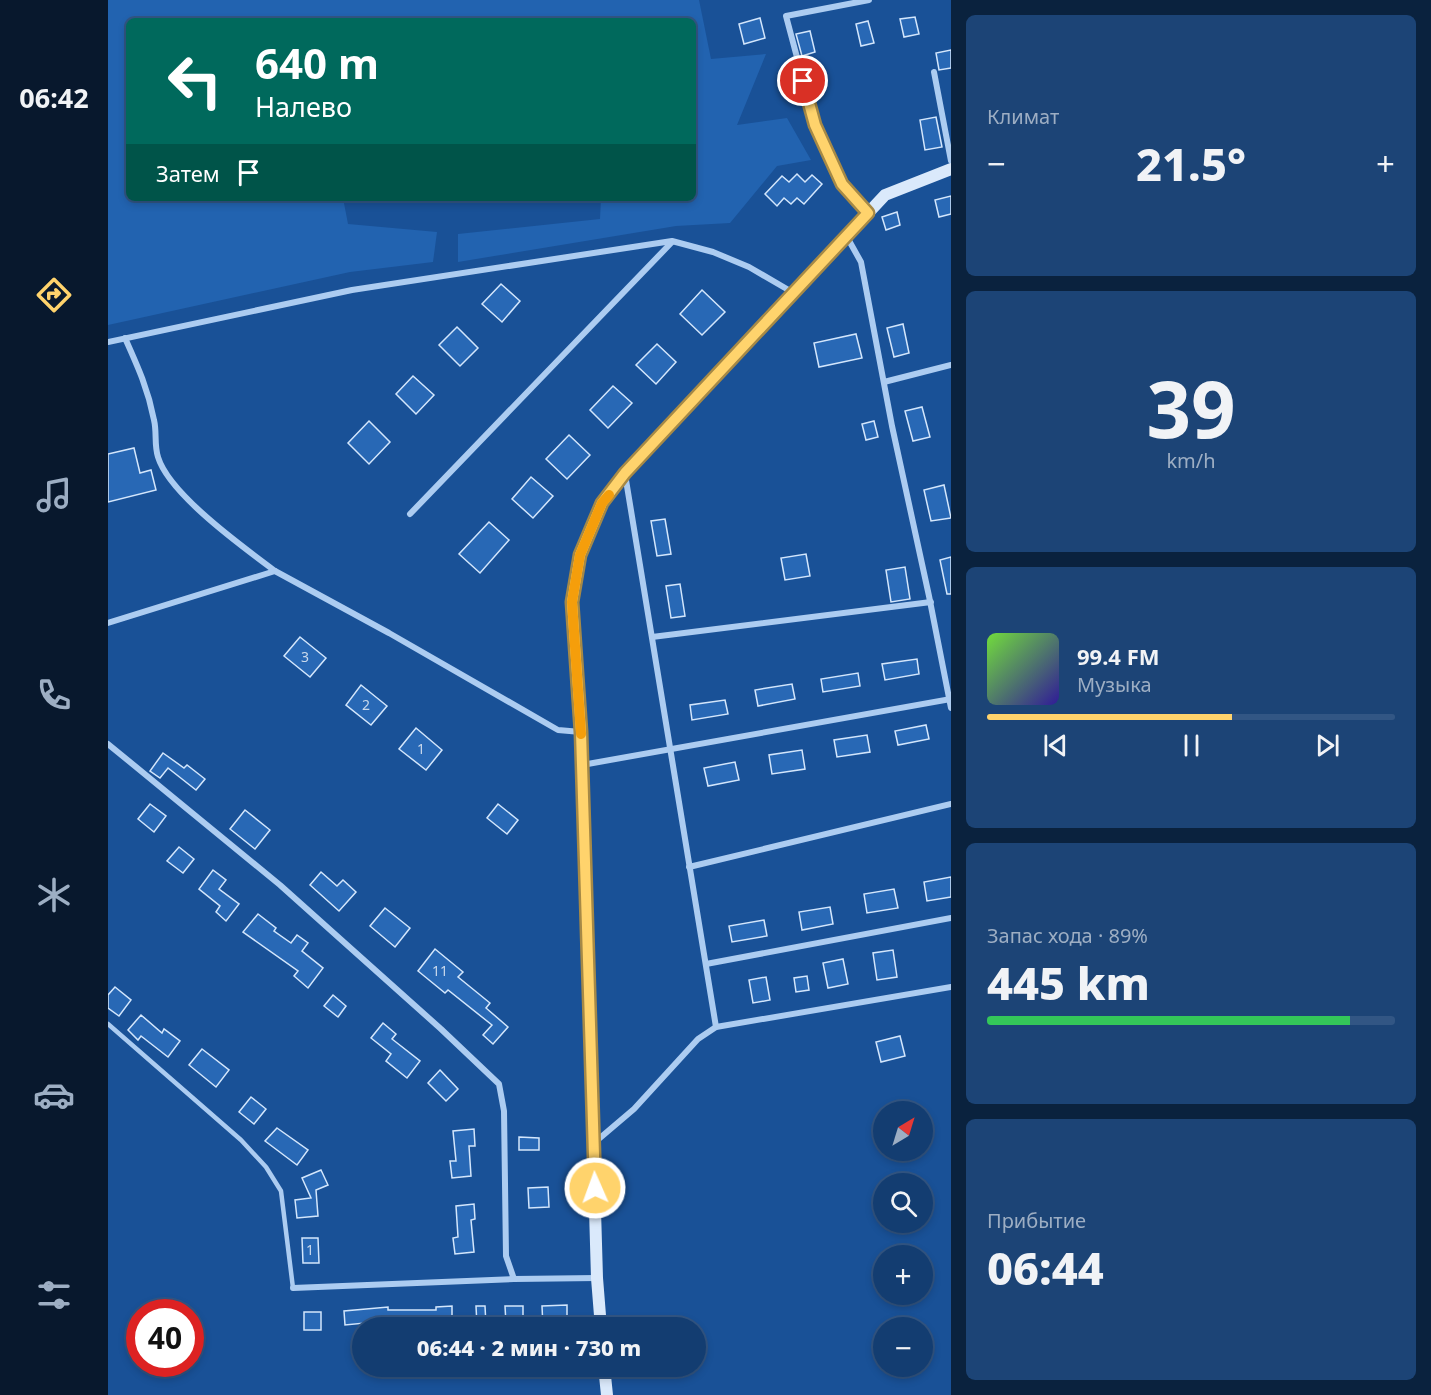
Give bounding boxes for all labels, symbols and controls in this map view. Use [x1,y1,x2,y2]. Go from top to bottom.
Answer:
text: 640 m [255,34,379,91]
icon: left [156,42,234,120]
pin [777,55,828,106]
icon: arrive [786,64,819,97]
text: 06:42 [19,79,89,116]
text: Налево [255,88,352,125]
text: Климат [987,103,1059,130]
text: 21.5° [1136,133,1246,194]
text: − [987,141,1006,186]
text: + [1376,141,1395,186]
icon: arrive [232,156,265,189]
text: Затем [156,158,220,188]
icon: directions [33,274,75,316]
text: 39 [1146,355,1236,461]
text: km/h [1166,447,1216,474]
icon: music [33,474,75,516]
text: 99.4 FM [1077,641,1159,671]
house number: 3 [301,647,309,666]
text: Музыка [1077,671,1152,698]
icon: phone [33,674,75,716]
house number: 2 [362,695,370,714]
icon: previous [1039,729,1072,762]
icon: pause [1175,729,1208,762]
icon: next [1311,729,1344,762]
house number: 1 [417,739,425,758]
icon: climate [33,874,75,916]
text: Запас хода · 89% [987,922,1148,949]
text: 445 km [987,952,1150,1013]
house number: 11 [432,961,448,980]
icon: car [33,1074,75,1116]
north arrow [873,1101,933,1161]
map controls [873,1101,933,1377]
position arrow [563,1156,627,1220]
button: search [873,1173,933,1233]
text: Прибытие [987,1207,1086,1234]
text: 06:44 [987,1237,1104,1298]
house number: 1 [306,1240,314,1259]
button: + [873,1245,933,1305]
icon: filters [33,1274,75,1316]
speed limit sign: 40 [126,1299,204,1377]
button: − [873,1317,933,1377]
text: 06:44 · 2 мин · 730 m [417,1332,641,1362]

